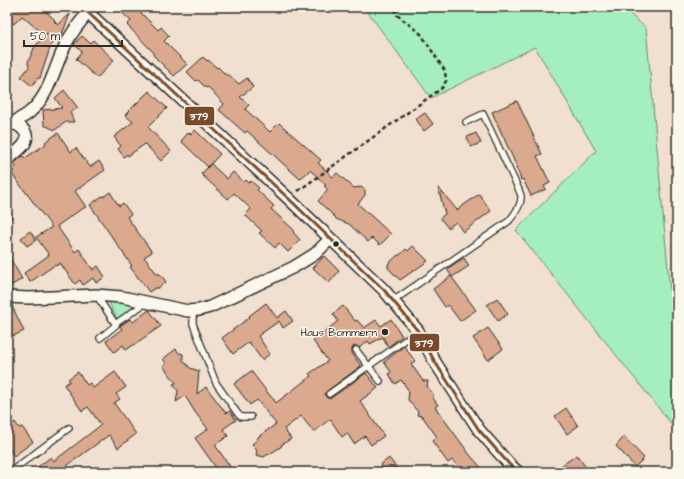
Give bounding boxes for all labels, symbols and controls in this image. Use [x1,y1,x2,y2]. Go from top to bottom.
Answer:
scale bar [24,22,122,48]
text: 50 m [30,28,61,45]
line badge: 379 [184,106,215,126]
text: 379 [189,109,208,124]
unlabelled marker [331,239,341,249]
place label: Haus Bommern [301,325,377,340]
marker: Haus Bommern [380,327,390,337]
line badge: 379 [409,333,440,352]
text: 379 [414,336,433,351]

